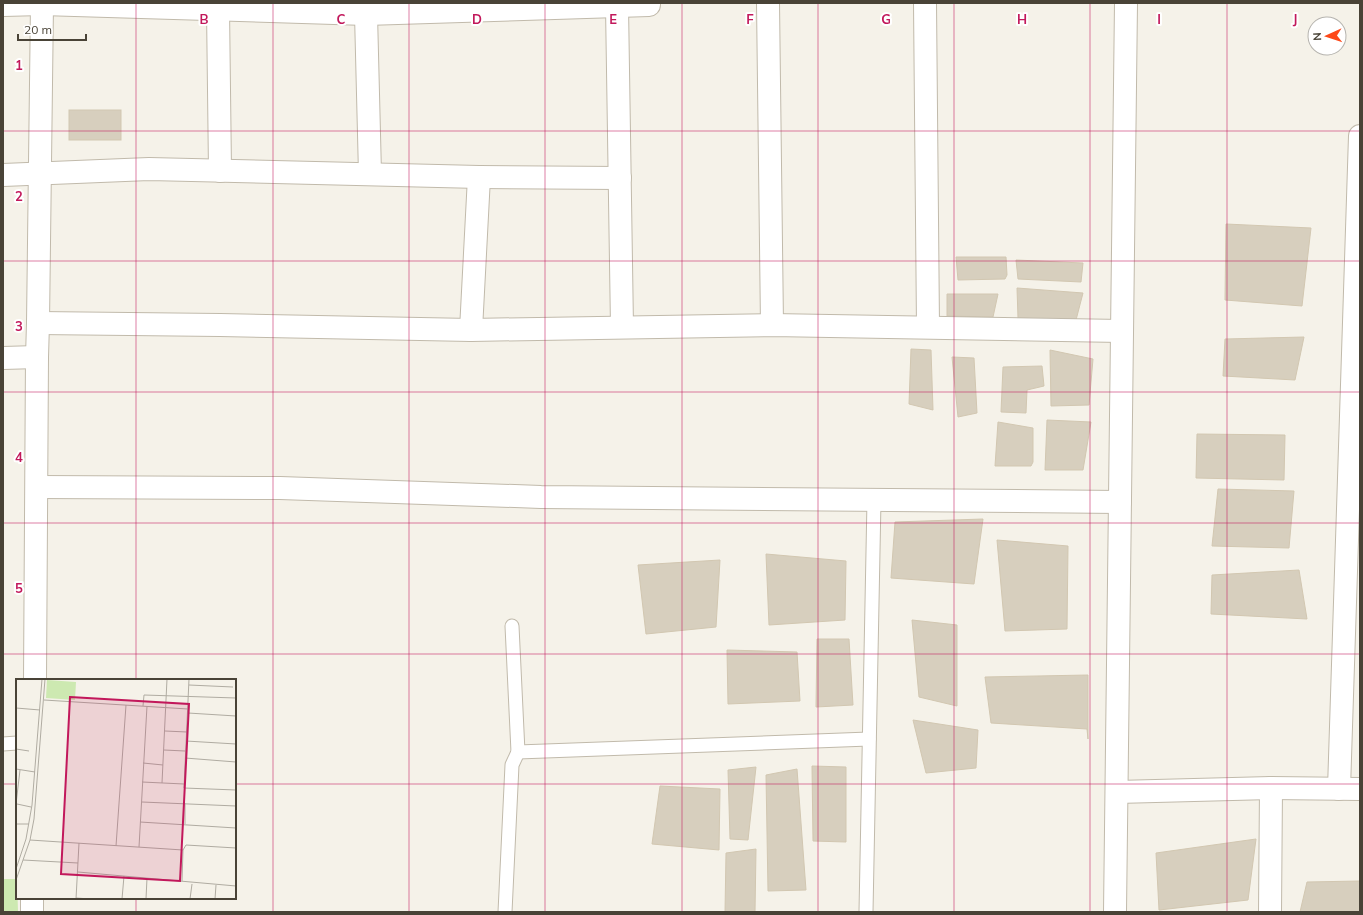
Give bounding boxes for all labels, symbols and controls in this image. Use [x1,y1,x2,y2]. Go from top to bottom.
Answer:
text: B [200,11,209,27]
text: C [337,11,346,27]
text: D [472,11,482,27]
text: E [609,11,617,27]
text: F [746,11,754,27]
text: G [881,11,891,27]
text: H [1017,11,1027,27]
text: I [1157,11,1161,27]
text: J [1293,11,1297,27]
scale bar [18,16,86,42]
north arrow [1307,16,1347,56]
text: 20 m [24,22,52,37]
text: N [1310,32,1324,41]
text: 1 [15,57,23,73]
text: 2 [15,188,23,204]
text: 3 [15,318,23,334]
text: 4 [15,449,23,465]
text: 5 [15,580,23,596]
inset map [16,679,236,899]

